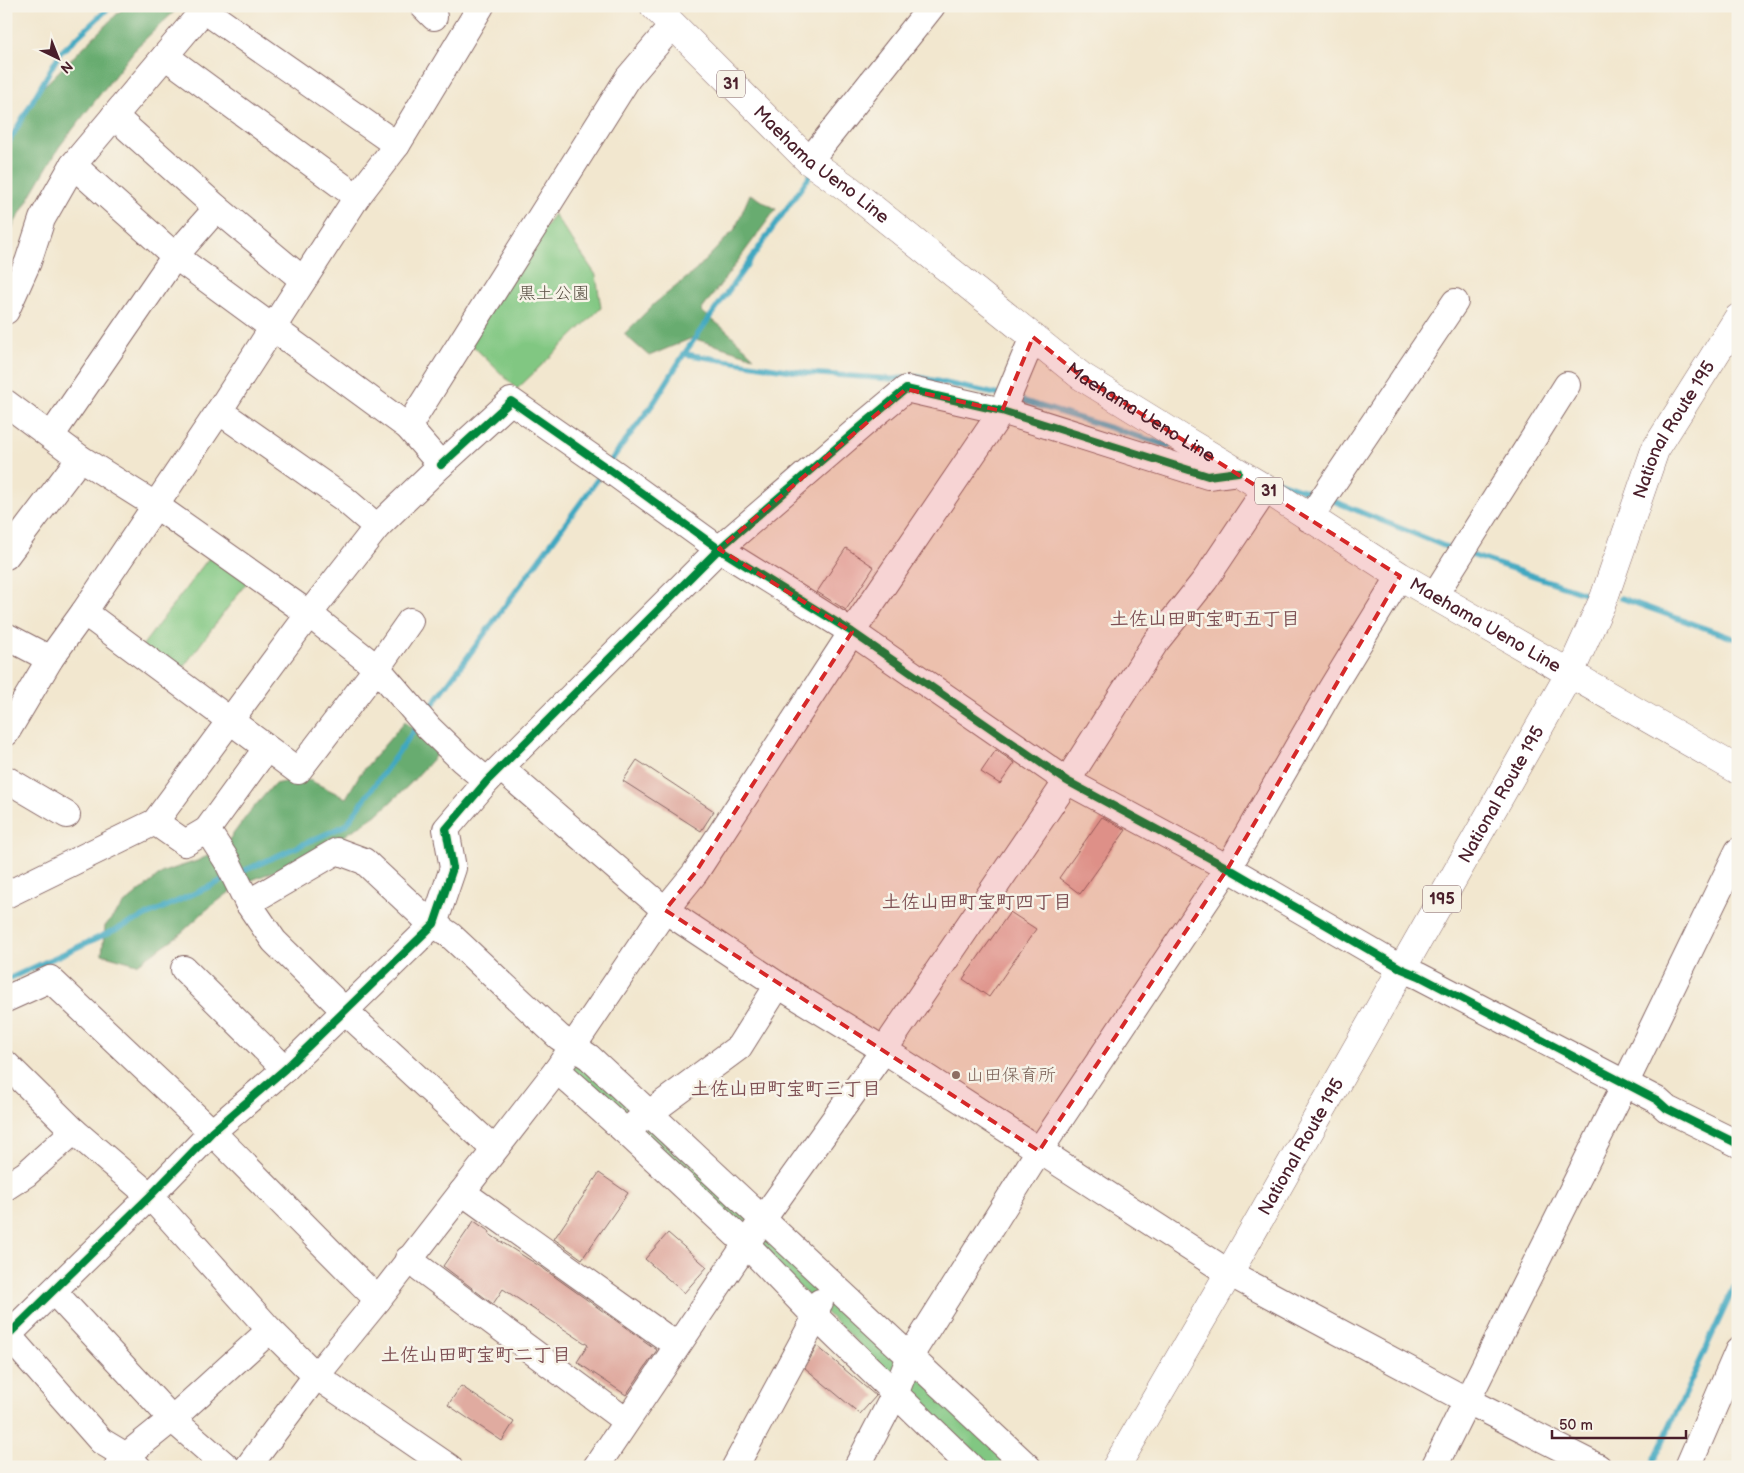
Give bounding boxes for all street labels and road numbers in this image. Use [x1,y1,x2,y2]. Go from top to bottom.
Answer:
road number: 31 [717,70,745,98]
street label: Maehama Ueno Line [749,101,894,228]
street label: National Route 195 [1629,357,1719,501]
street label: Maehama Ueno Line [1062,358,1219,467]
road number: 31 [1255,478,1283,504]
street label: Maehama Ueno Line [1406,573,1565,677]
street label: National Route 195 [1454,722,1548,867]
road number: 195 [1423,886,1461,912]
street label: National Route 195 [1254,1074,1348,1219]

